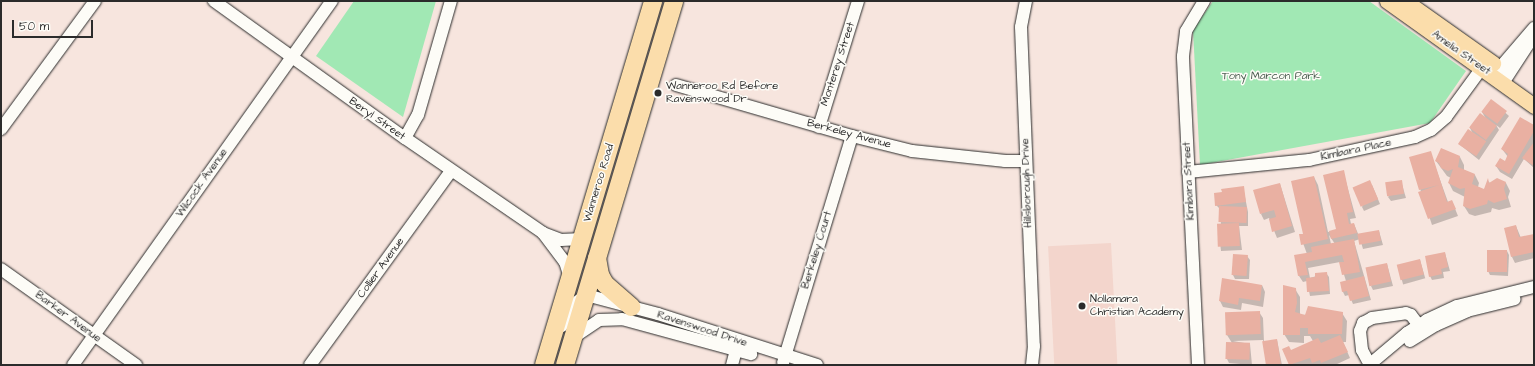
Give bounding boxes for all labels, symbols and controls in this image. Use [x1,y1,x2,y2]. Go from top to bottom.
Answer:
scale bar [14,12,95,38]
text: 50 m [19,18,49,35]
street label: Monterey Street [818,20,858,108]
street label: Amelia Street [1429,28,1493,78]
park label: Tony Marcon Park [1222,69,1320,83]
place label: Wanneroo Rd Before Ravenswood Dr [666,80,778,106]
marker: Wanneroo Rd Before Ravenswood Dr [653,88,663,98]
street label: Beryl Street [346,95,408,143]
street label: Berkeley Avenue [806,116,892,152]
street label: Kimbara Place [1319,136,1393,164]
street label: Hillsborough Drive [1019,138,1035,228]
street label: Kimbara Street [1180,141,1198,221]
street label: Wanneroo Road [581,142,617,224]
street label: Wilcock Avenue [173,146,231,220]
street label: Berkeley Court [799,209,835,291]
street label: Collier Avenue [355,235,407,301]
street label: Barker Avenue [32,289,104,345]
place label: Nollamara Christian Academy [1090,293,1184,319]
marker: Nollamara Christian Academy [1077,301,1087,311]
street label: Ravenswood Drive [655,308,749,350]

